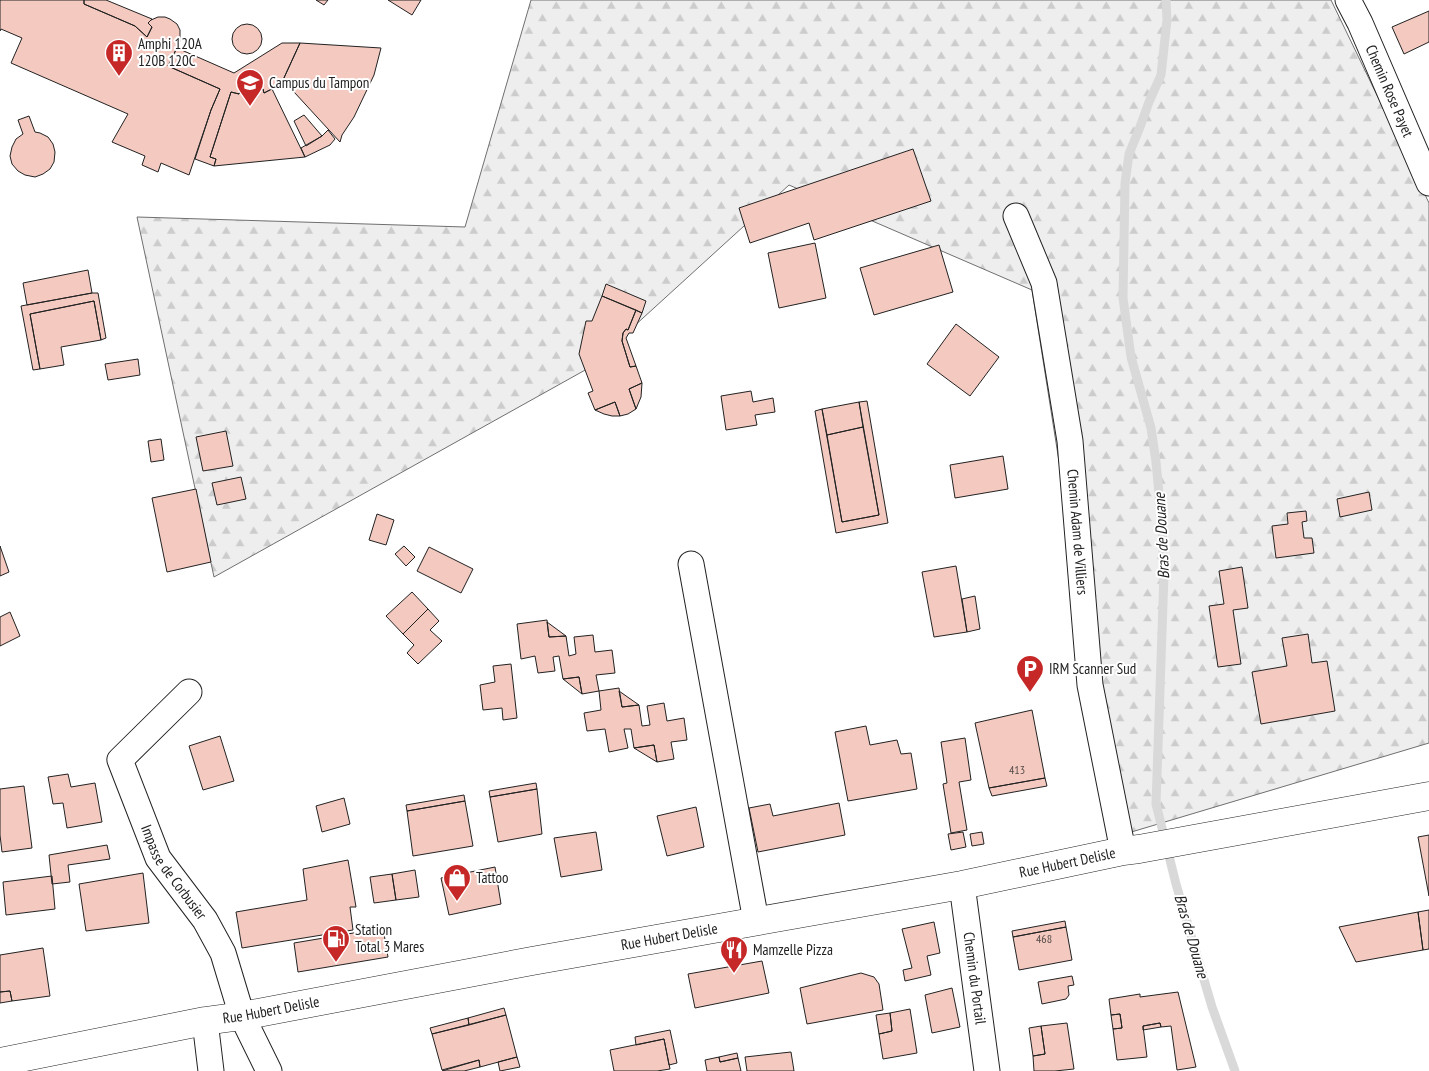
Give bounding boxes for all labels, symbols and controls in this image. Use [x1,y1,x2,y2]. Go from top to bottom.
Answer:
place label: Amphi 120A 120B 120C [138,34,203,70]
building icon: Amphi 120A 120B 120C [104,38,134,77]
street label: Chemin Rose Payet [1362,42,1418,140]
school or university icon: Campus du Tampon [235,68,265,107]
place label: Campus du Tampon [269,73,369,92]
street label: Chemin Adam de Villiers [1063,468,1093,596]
water label: Bras de Douane [1149,491,1173,580]
parking icon: IRM Scanner Sud [1015,654,1045,693]
place label: IRM Scanner Sud [1049,659,1136,678]
house number: 413 [1009,762,1025,777]
street label: Impasse de Corbusier [137,822,212,924]
street label: Rue Hubert Delisle [1018,843,1117,882]
shop icon: Tattoo [442,863,472,902]
place label: Tattoo [476,868,509,887]
water label: Bras de Douane [1170,892,1214,982]
street label: Rue Hubert Delisle [619,918,719,954]
place label: Station Total 3 Mares [355,920,424,956]
fuel station icon: Station Total 3 Mares [321,924,351,963]
street label: Chemin du Portail [959,931,991,1026]
house number: 468 [1036,931,1052,946]
restaurant icon: Mamzelle Pizza [719,935,749,974]
place label: Mamzelle Pizza [753,940,833,959]
street label: Rue Hubert Delisle [222,992,321,1028]

